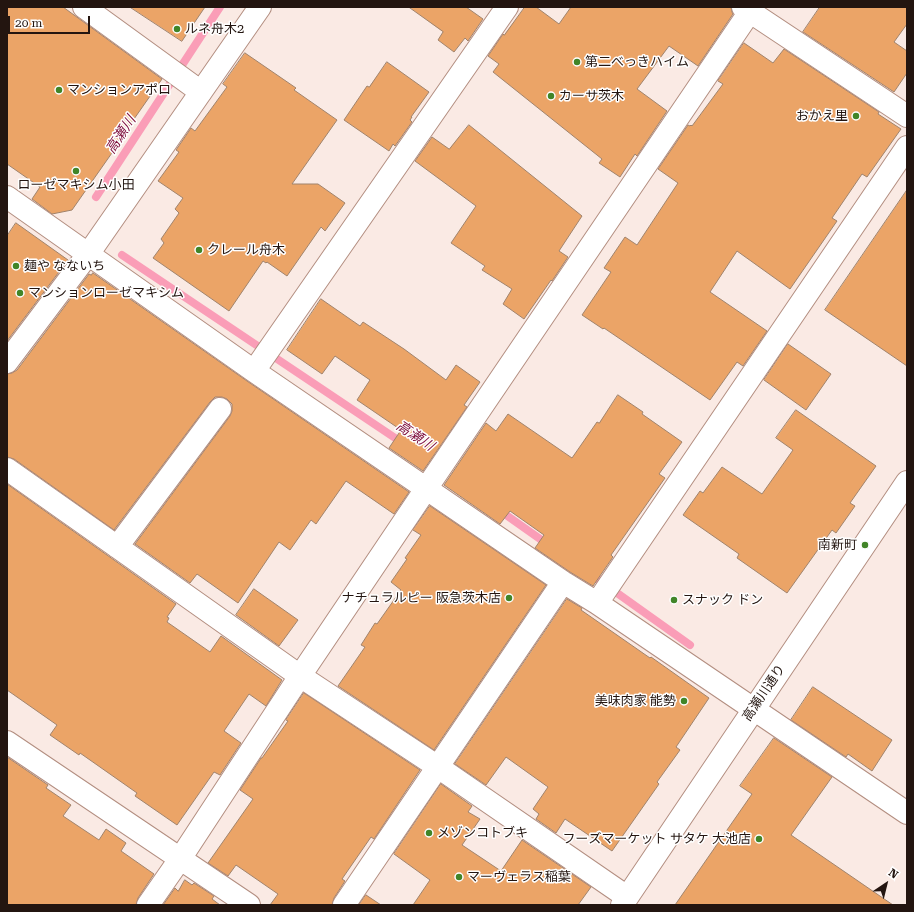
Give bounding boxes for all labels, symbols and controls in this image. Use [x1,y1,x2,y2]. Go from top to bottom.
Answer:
scale bar [10,8,92,34]
text: 20 m [15,16,42,30]
place label: ルネ舟木2 [185,21,244,37]
marker: ルネ舟木2 [172,24,182,34]
place label: 第二べっきハイム [585,54,689,70]
marker: 第二べっきハイム [572,57,582,67]
place label: マンションアポロ [67,82,171,98]
marker: マンションアポロ [54,85,64,95]
place label: カーサ茨木 [559,88,624,104]
marker: カーサ茨木 [546,91,556,101]
place label: おかえ里 [796,108,848,124]
marker: おかえ里 [851,111,861,121]
water label: 高瀬川 [103,113,139,157]
marker: ローゼマキシム小田 [71,166,81,176]
place label: ローゼマキシム小田 [18,177,134,193]
place label: クレール舟木 [207,242,285,258]
marker: クレール舟木 [194,245,204,255]
place label: 麺や なないち [24,258,105,274]
marker: 麺や なないち [11,261,21,271]
place label: マンションローゼマキシム [28,285,184,301]
marker: マンションローゼマキシム [15,288,25,298]
water label: 高瀬川 [393,417,437,455]
place label: 南新町 [818,537,857,553]
marker: 南新町 [860,540,870,550]
place label: ナチュラルピー 阪急茨木店 [342,590,501,606]
place label: スナック ドン [682,592,763,608]
marker: ナチュラルピー 阪急茨木店 [504,593,514,603]
marker: スナック ドン [669,595,679,605]
street label: 高瀬川通り [739,662,789,724]
place label: 美味肉家 能勢 [595,693,676,709]
marker: 美味肉家 能勢 [679,696,689,706]
place label: メゾンコトブキ [437,825,528,841]
marker: メゾンコトブキ [424,828,434,838]
place label: フーズマーケット サタケ 大池店 [562,831,751,847]
marker: フーズマーケット サタケ 大池店 [754,834,764,844]
north arrow [866,864,906,904]
text: N [886,866,900,882]
place label: マーヴェラス稲葉 [467,869,571,885]
marker: マーヴェラス稲葉 [454,872,464,882]

